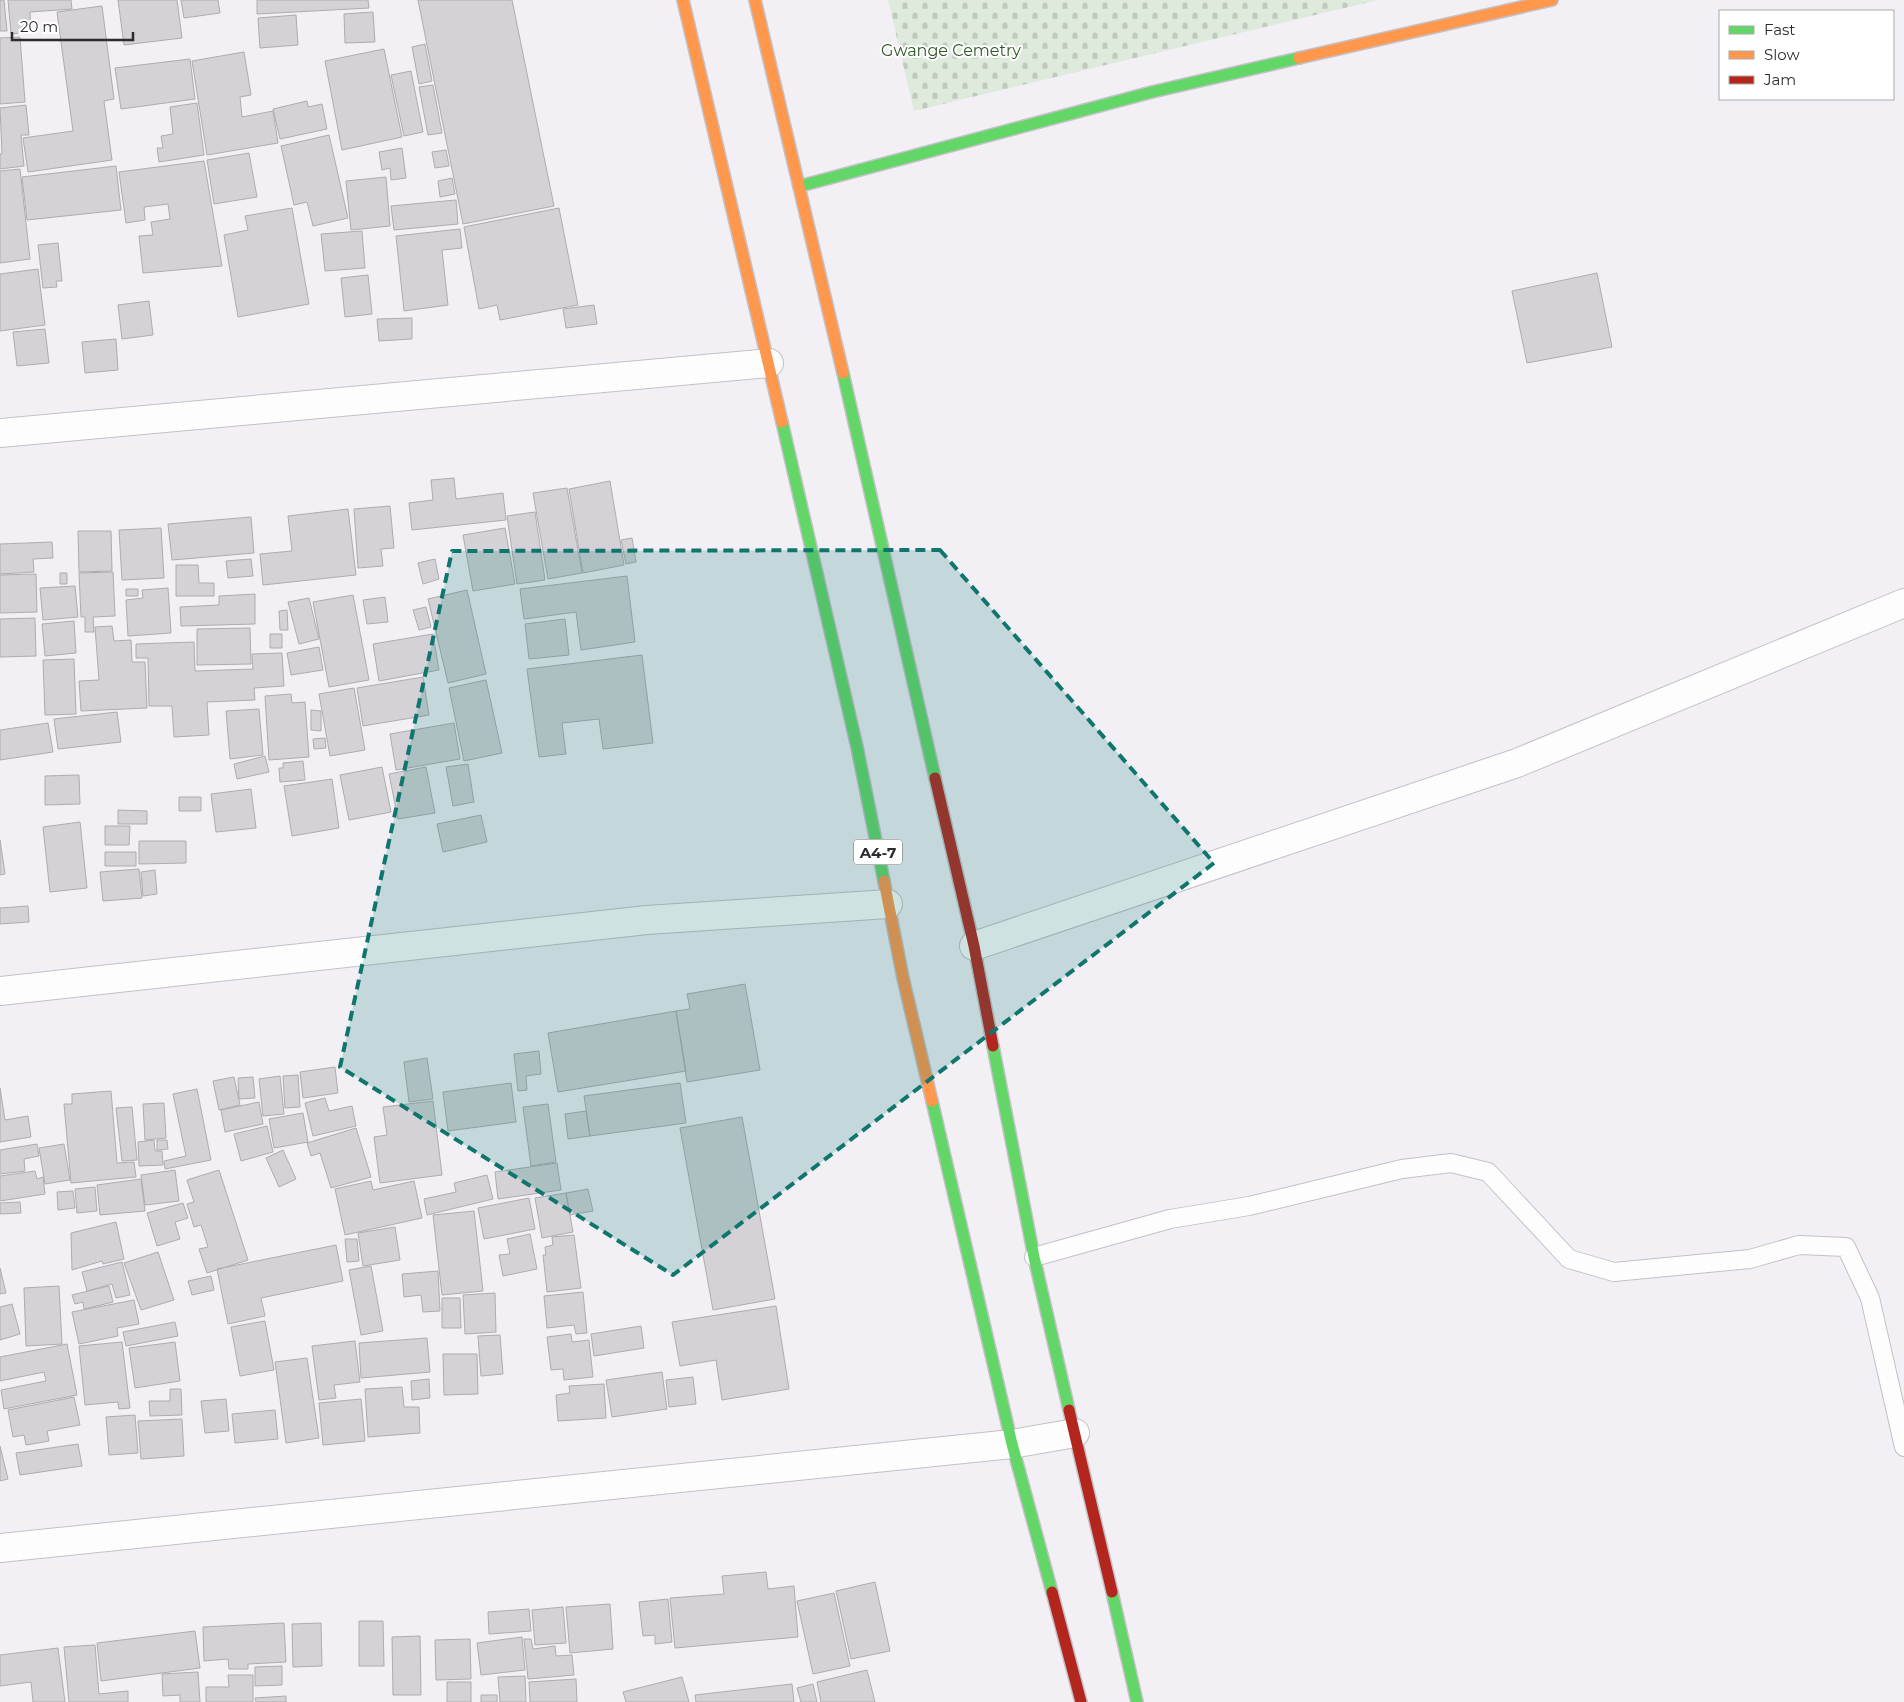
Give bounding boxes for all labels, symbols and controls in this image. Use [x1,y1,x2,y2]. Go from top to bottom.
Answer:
scale bar [12,10,134,42]
legend [1719,10,1894,100]
text: 20 m [20,17,58,36]
text: Fast [1764,20,1795,39]
park label: Gwange Cemetry [881,41,1021,60]
text: Slow [1764,45,1800,64]
text: Jam [1763,70,1796,89]
road number: A4-7 [854,840,902,864]

